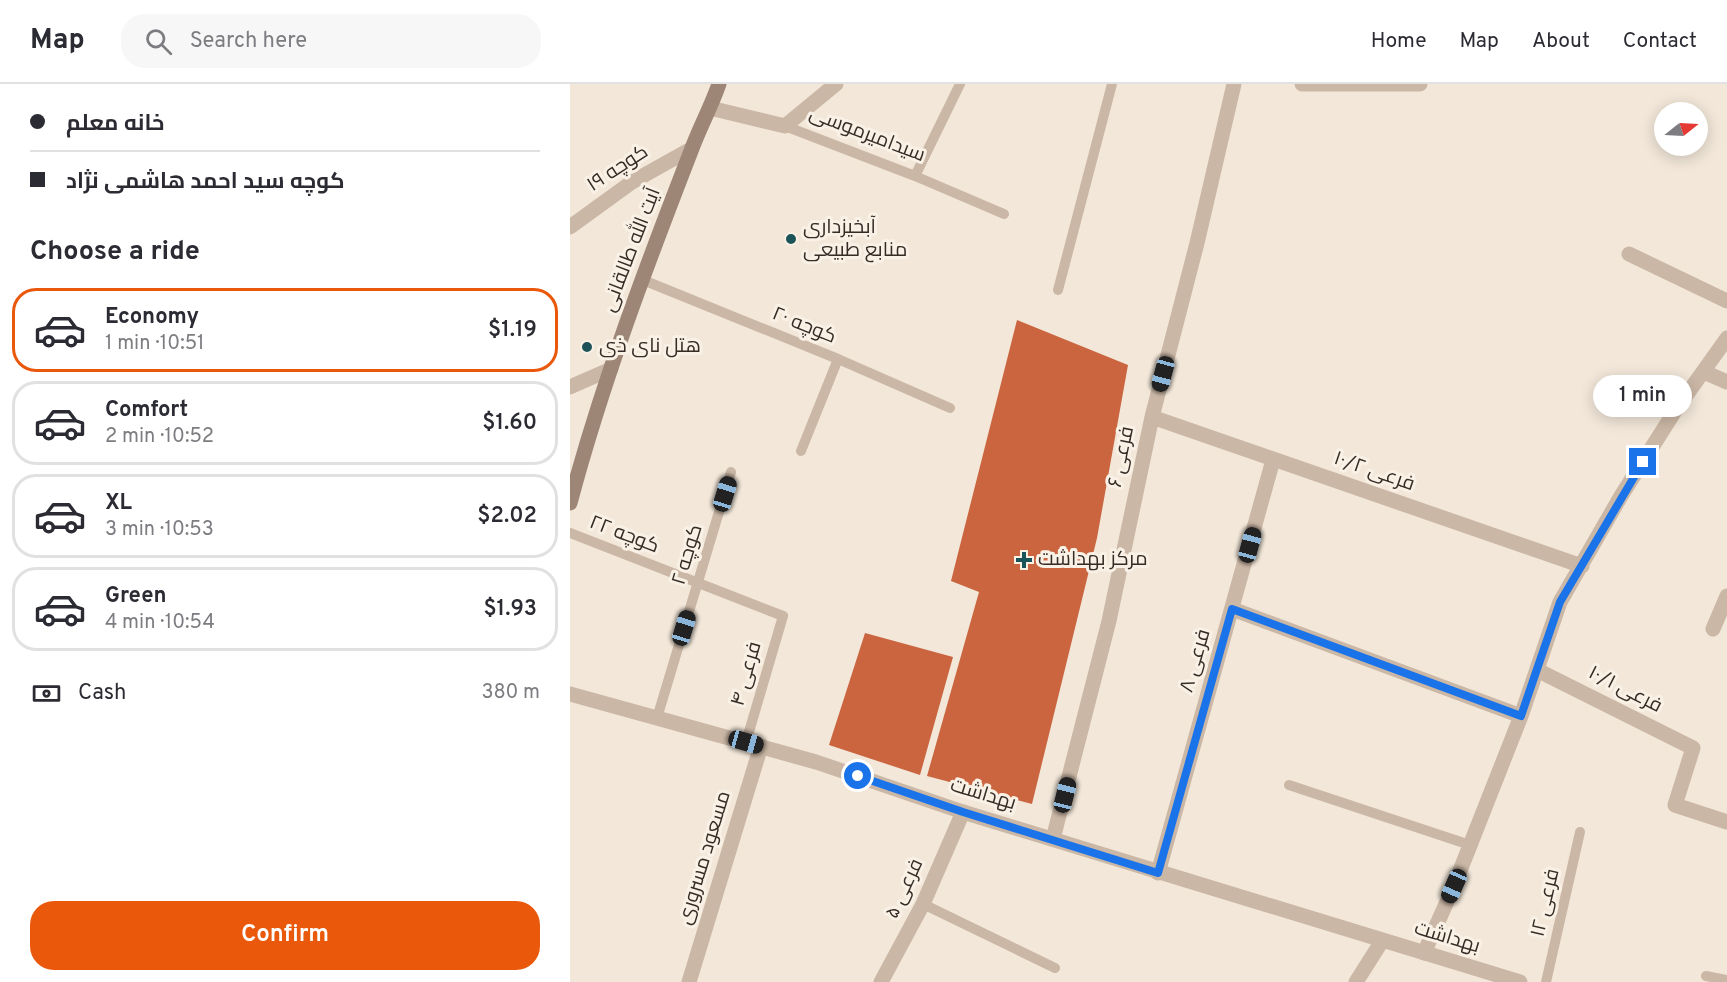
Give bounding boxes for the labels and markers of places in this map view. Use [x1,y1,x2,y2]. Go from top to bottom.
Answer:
place label: آبخیزداری منابع طبیعی [803,215,907,264]
marker: آبخیزداری منابع طبیعی [784,232,798,246]
place label: هتل نای ذی [599,334,701,360]
marker: هتل نای ذی [580,340,594,354]
place label: مرکز بهداشت [1038,547,1148,573]
marker: مرکز بهداشت [1015,551,1033,569]

